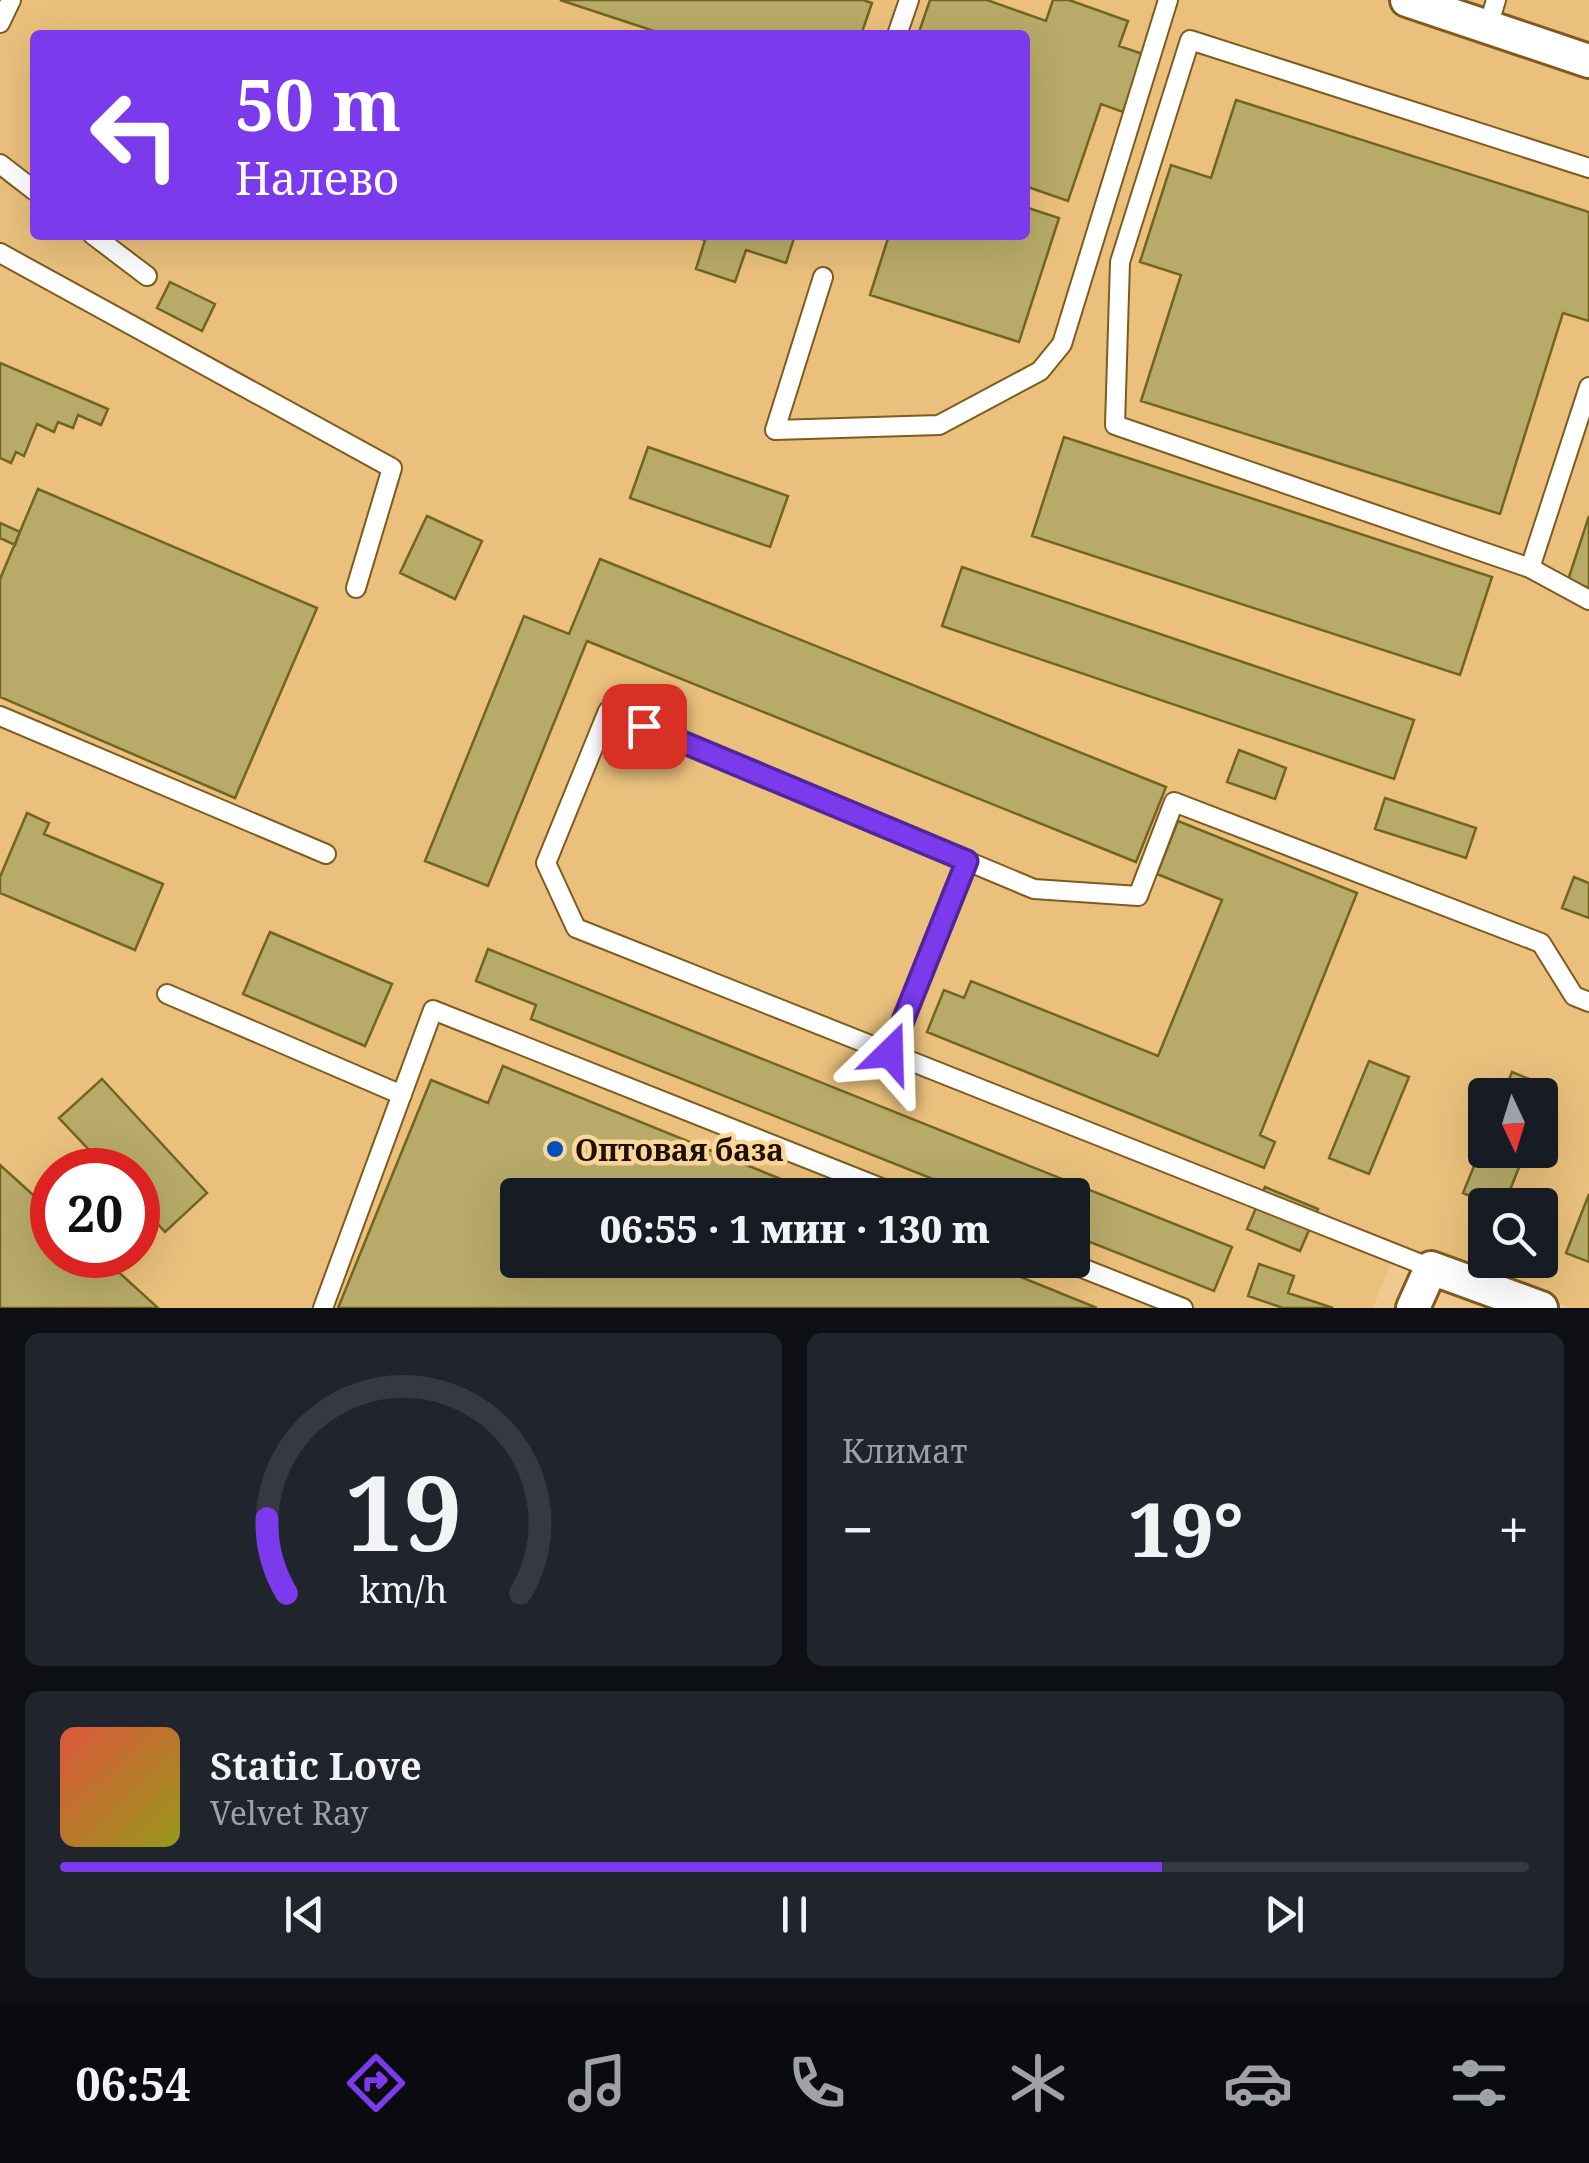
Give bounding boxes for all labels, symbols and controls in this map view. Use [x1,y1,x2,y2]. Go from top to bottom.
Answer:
text: 50 m [235,56,401,152]
icon: left [70,70,200,200]
text: Налево [235,147,399,208]
pin [602,684,687,769]
icon: arrive [617,699,672,754]
position arrow [838,1001,942,1105]
north arrow [1468,1078,1558,1168]
map controls [1468,1078,1558,1278]
place label: Оптовая база [575,1129,784,1170]
marker: Оптовая база [544,1138,566,1160]
speed limit sign: 20 [30,1148,160,1278]
button: search [1468,1188,1558,1278]
text: 06:55 · 1 мин · 130 m [600,1202,990,1254]
text: Климат [842,1429,967,1472]
text: 19 [345,1440,462,1581]
text: 19° [1129,1477,1244,1579]
text: − [842,1491,874,1566]
text: + [1498,1491,1529,1566]
text: km/h [360,1565,447,1613]
text: Static Love [210,1739,422,1791]
text: Velvet Ray [210,1791,368,1834]
icon: previous [277,1887,332,1942]
icon: pause [767,1887,822,1942]
icon: next [1257,1887,1312,1942]
icon: directions [341,2048,411,2118]
icon: music [562,2048,632,2118]
icon: phone [782,2048,852,2118]
icon: climate [1003,2048,1073,2118]
icon: car [1223,2048,1293,2118]
icon: filters [1444,2048,1514,2118]
text: 06:54 [75,2053,191,2114]

